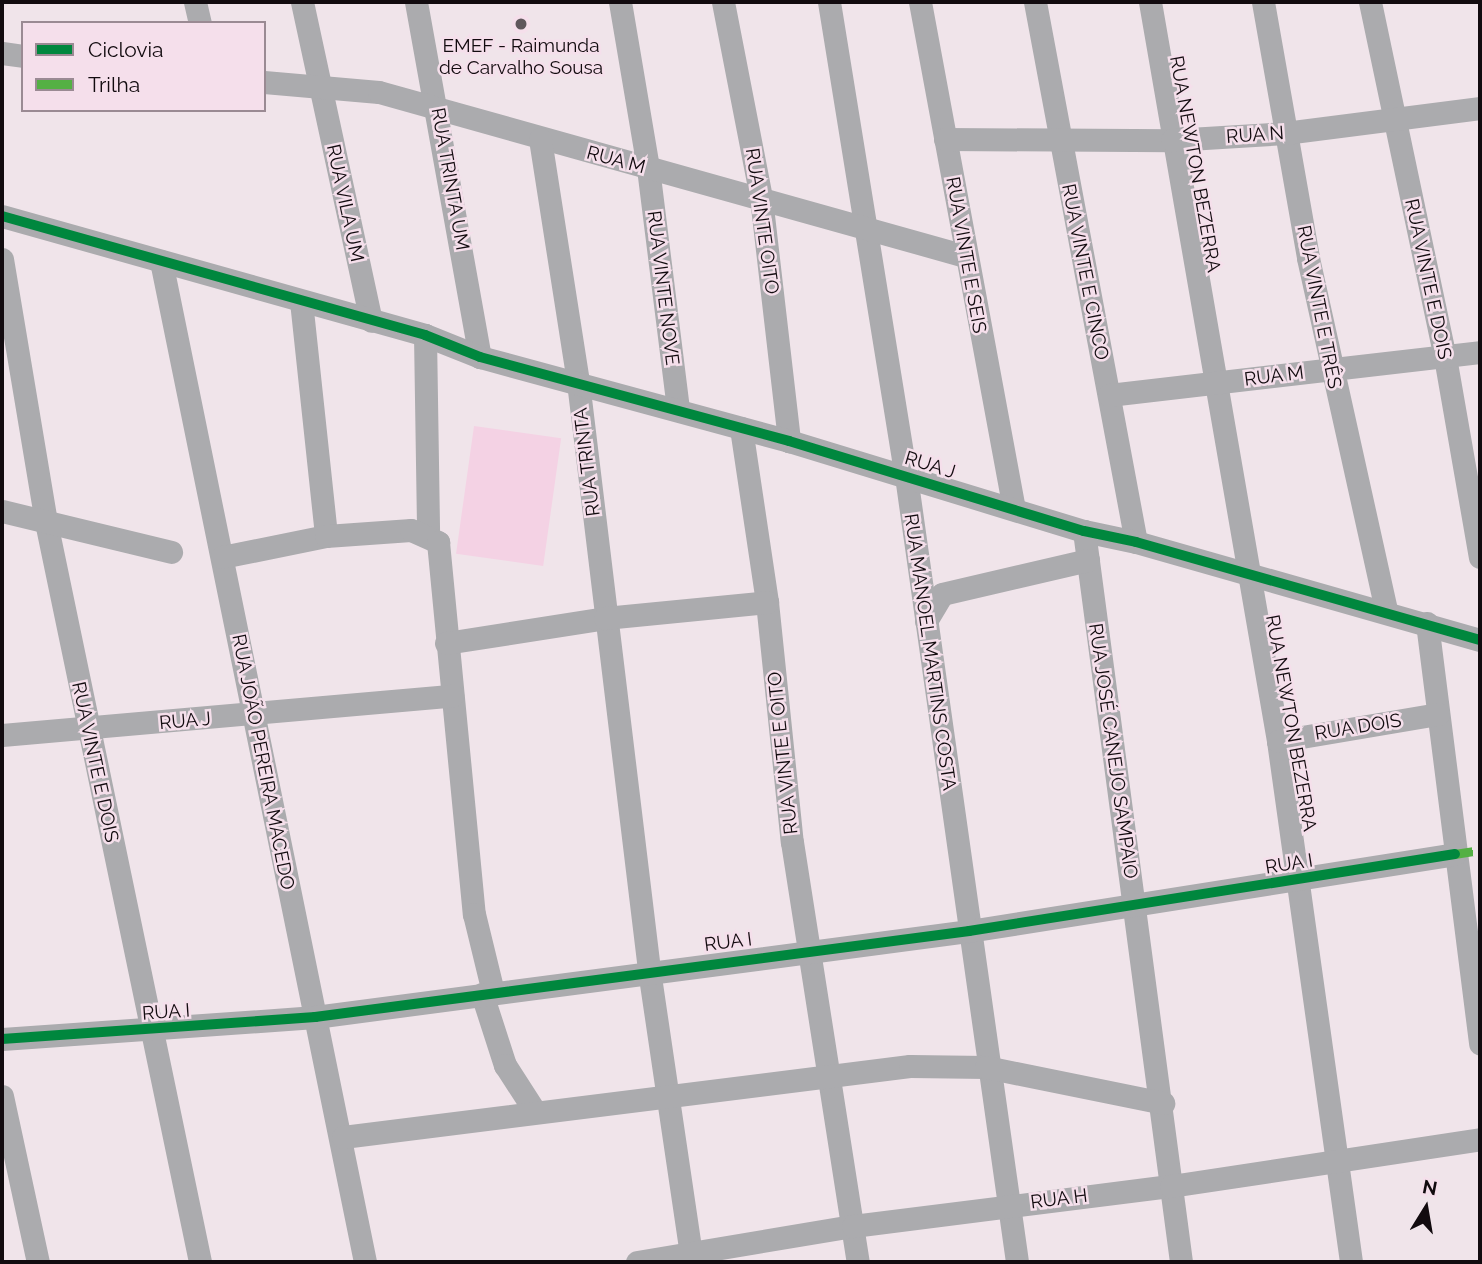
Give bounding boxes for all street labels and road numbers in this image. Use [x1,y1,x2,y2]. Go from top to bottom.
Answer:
street label: RUA NEWTON BEZERRA [1165,54,1225,274]
street label: RUA TRINTA UM [426,105,474,253]
street label: RUA N [1225,122,1285,148]
street label: RUA VILA UM [321,141,369,265]
street label: RUA M [584,141,648,179]
street label: RUA VINTE OITO [740,146,784,296]
street label: RUA VINTE E SEIS [941,174,991,336]
street label: RUA VINTE E CINCO [1057,181,1113,363]
street label: RUA VINTE E DOIS [1400,196,1456,362]
street label: RUA VINTE NOVE [642,209,684,367]
street label: RUA VINTE E TRÊS [1292,223,1346,391]
street label: RUA M [1243,361,1305,391]
street label: RUA TRINTA [569,406,605,518]
street label: RUA J [901,446,959,484]
street label: RUA MANOEL MARTINS COSTA [899,511,961,793]
street label: RUA NEWTON BEZERRA [1261,613,1321,833]
street label: RUA JOSÉ CANEJO SAMPAIO [1084,621,1142,881]
street label: RUA JOÃO PEREIRA MACEDO [227,631,299,893]
street label: RUA VINTE E OITO [763,670,803,836]
street label: RUA VINTE E DOIS [67,679,123,845]
street label: RUA J [158,707,212,735]
street label: RUA DOIS [1313,709,1403,745]
street label: RUA I [1263,849,1315,879]
street label: RUA I [702,928,754,956]
street label: RUA I [141,999,191,1025]
street label: RUA H [1029,1184,1089,1214]

